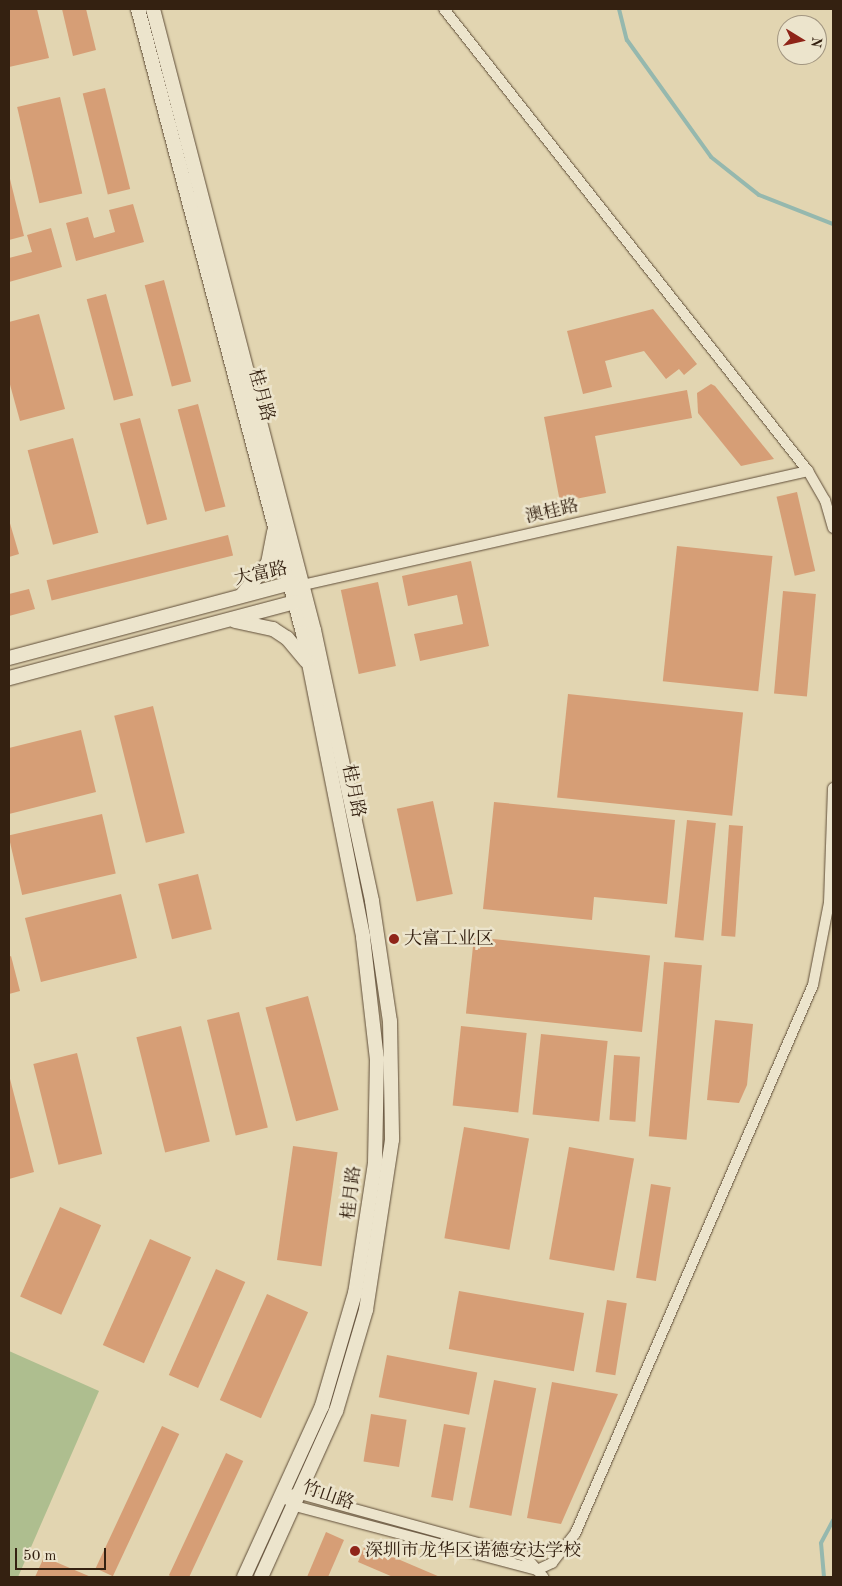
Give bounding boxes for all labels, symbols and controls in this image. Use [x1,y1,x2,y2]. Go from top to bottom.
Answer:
north arrow [777,15,827,65]
text: N [808,36,824,49]
street label: 桂月路 [244,366,278,424]
street label: 澳桂路 [523,495,581,529]
street label: 大富路 [232,558,290,590]
street label: 桂月路 [337,762,369,820]
place label: 大富工业区 [404,928,494,950]
marker: 大富工业区 [388,933,400,945]
street label: 桂月路 [338,1165,366,1221]
street label: 竹山路 [299,1477,357,1515]
scale bar [18,1538,109,1570]
place label: 深圳市龙华区诺德安达学校 [365,1540,581,1562]
marker: 深圳市龙华区诺德安达学校 [349,1545,361,1557]
text: 50 m [23,1549,57,1564]

